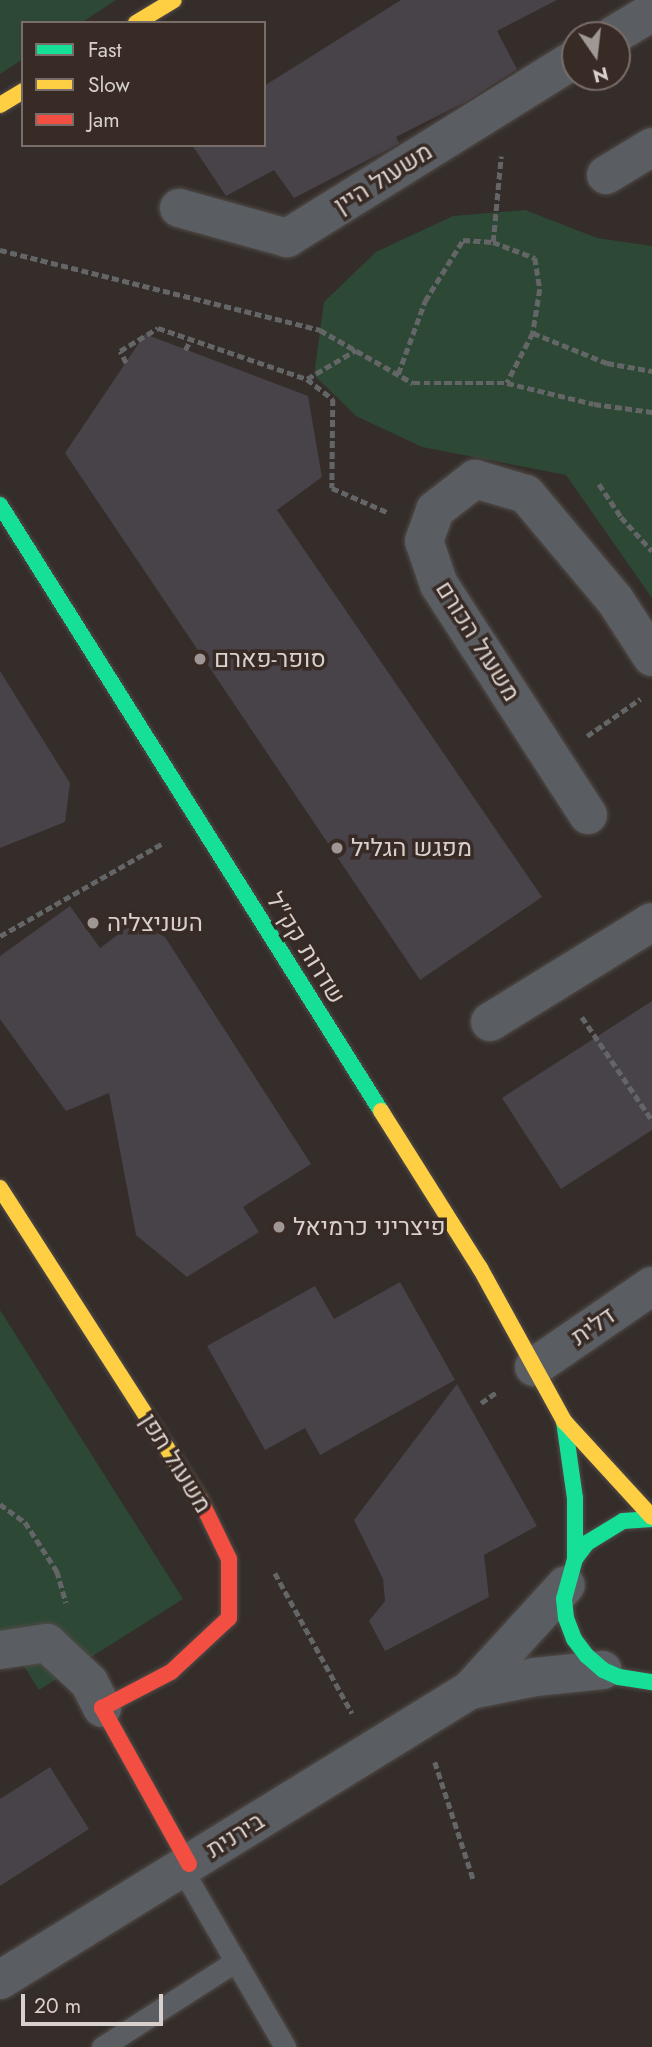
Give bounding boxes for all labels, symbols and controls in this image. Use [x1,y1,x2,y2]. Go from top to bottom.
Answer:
legend [21,21,266,147]
north arrow [561,21,631,91]
text: Fast [88,35,121,65]
text: N [590,60,611,90]
text: Slow [88,70,130,100]
text: Jam [88,105,120,135]
street label: משעול היין [329,137,437,219]
street label: משעול הכורם [430,576,526,706]
place label: סופר-פארם [214,645,326,673]
marker: סופר-פארם [192,651,208,667]
place label: מפגש הגליל [351,834,472,862]
marker: מפגש הגליל [329,840,345,856]
street label: שדרות קק"ל [260,887,352,1009]
place label: השניצליה [107,909,203,937]
marker: השניצליה [85,915,101,931]
place label: פיצריני כרמיאל [293,1213,445,1241]
marker: פיצריני כרמיאל [271,1219,287,1235]
street label: דלית [565,1301,621,1351]
street label: משעול תפן [134,1408,218,1518]
street label: בירנית [201,1806,269,1864]
scale bar [24,1980,166,2024]
text: 20 m [34,1991,81,2021]

